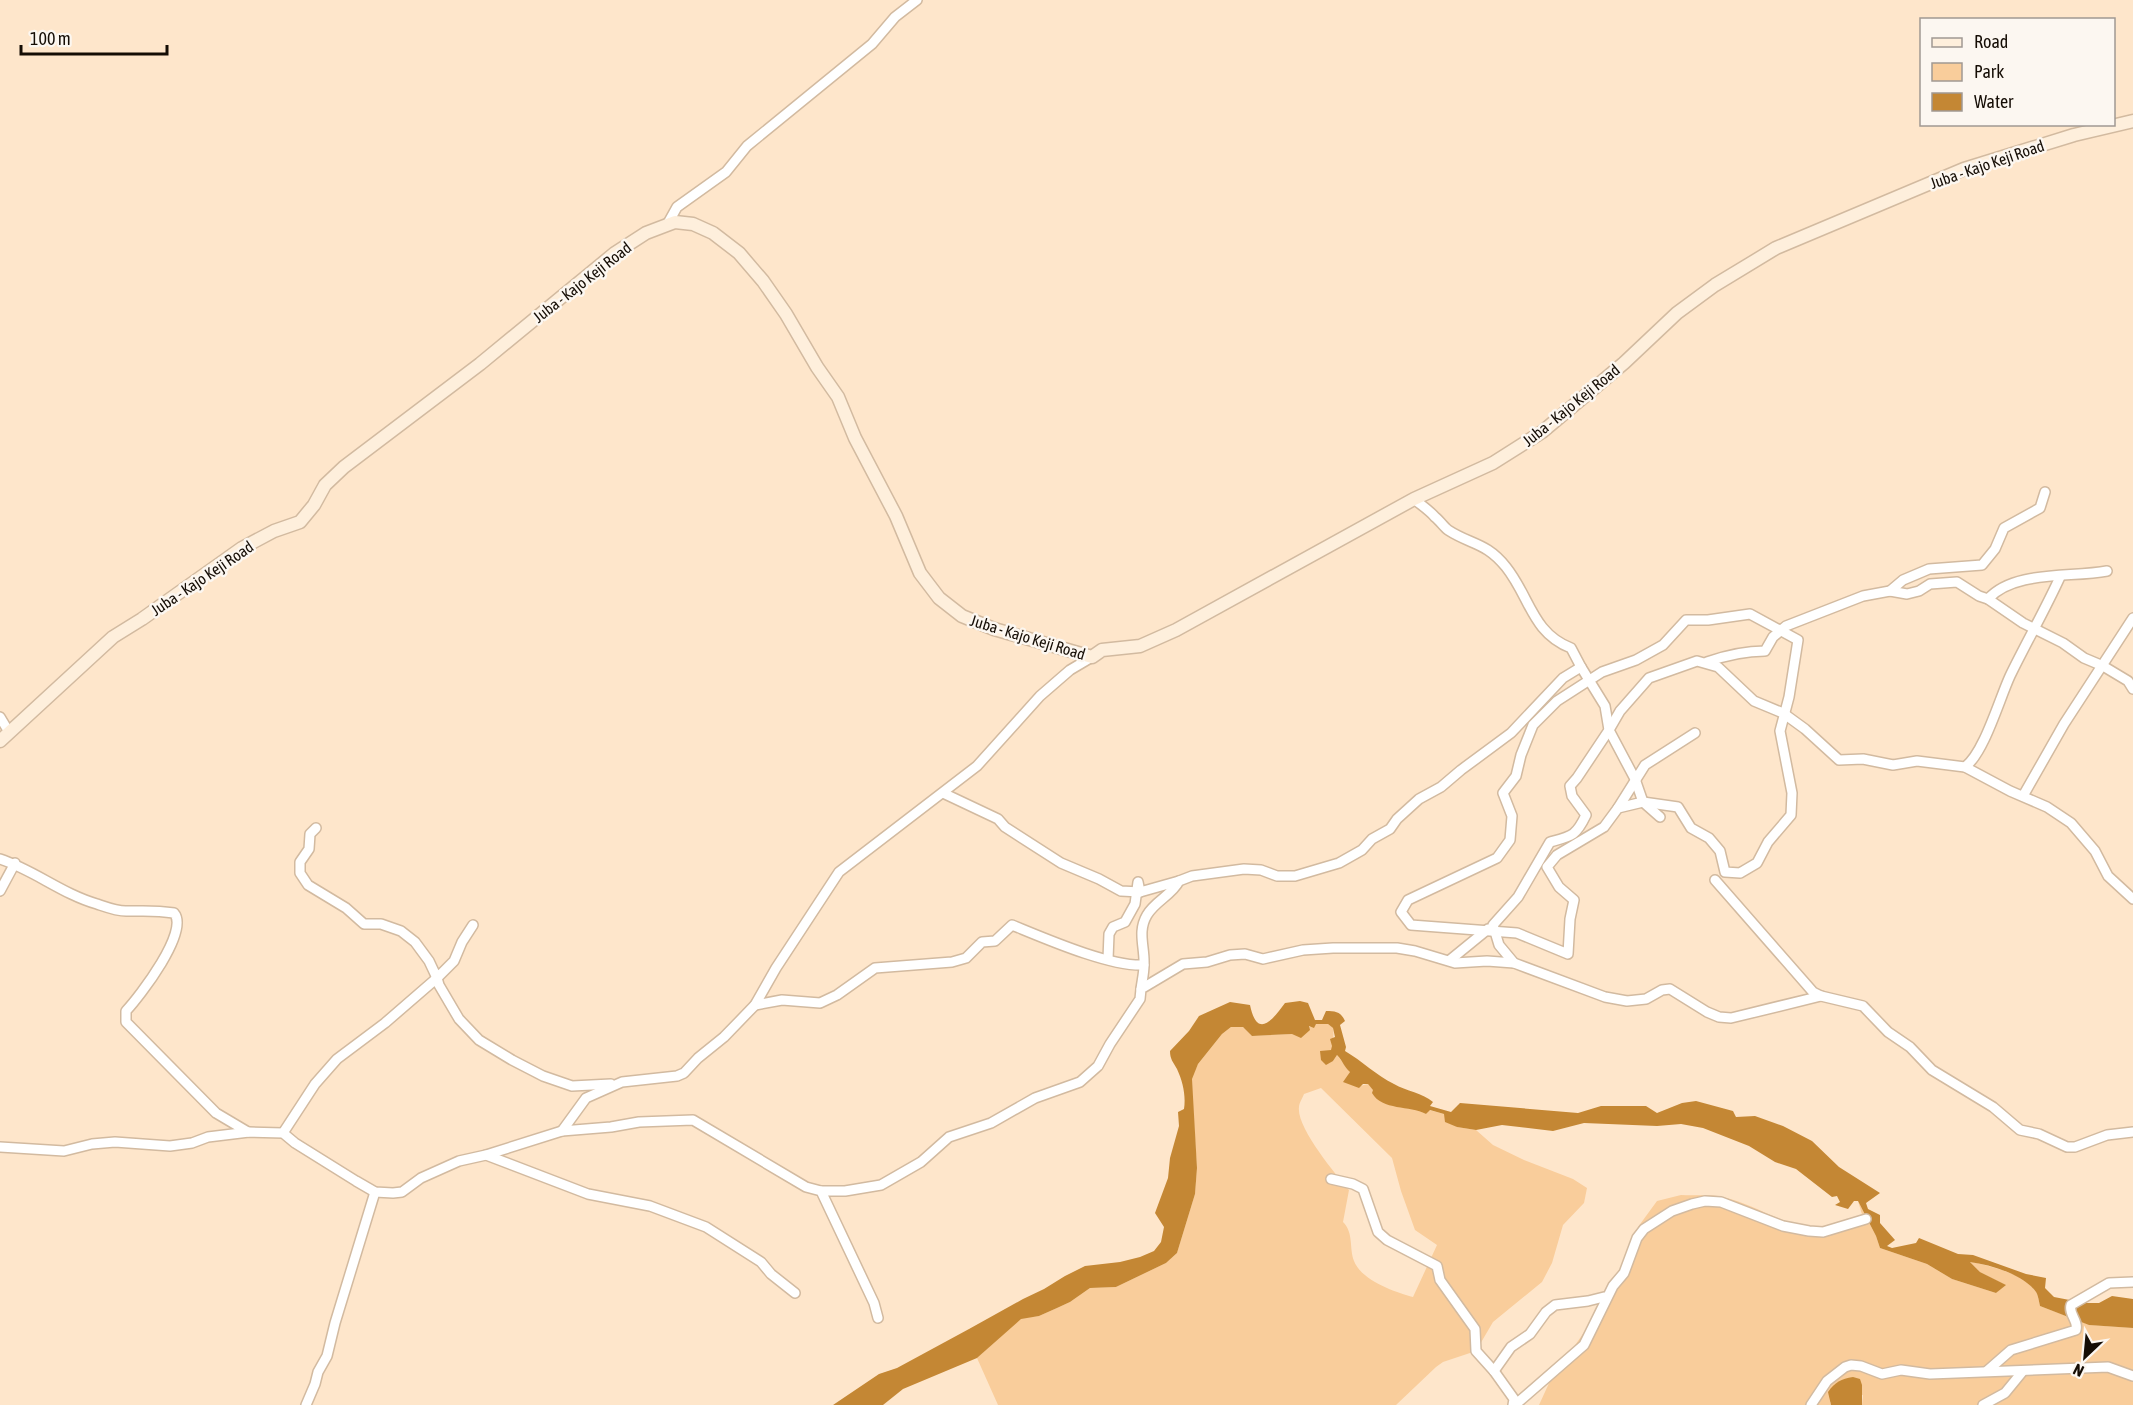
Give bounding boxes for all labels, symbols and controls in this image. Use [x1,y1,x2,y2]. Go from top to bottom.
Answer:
scale bar [21,18,166,56]
legend [1920,18,2115,126]
text: 100 m [30,28,71,49]
text: Road [1974,31,2008,52]
text: Park [1974,61,2004,82]
text: Water [1974,91,2014,112]
street label: Juba - Kajo Keji Road [1928,136,2047,193]
street label: Juba - Kajo Keji Road [529,238,635,327]
street label: Juba - Kajo Keji Road [1519,360,1624,450]
street label: Juba - Kajo Keji Road [147,537,257,620]
street label: Juba - Kajo Keji Road [968,611,1088,664]
north arrow [2055,1327,2115,1387]
text: N [2070,1360,2087,1381]

